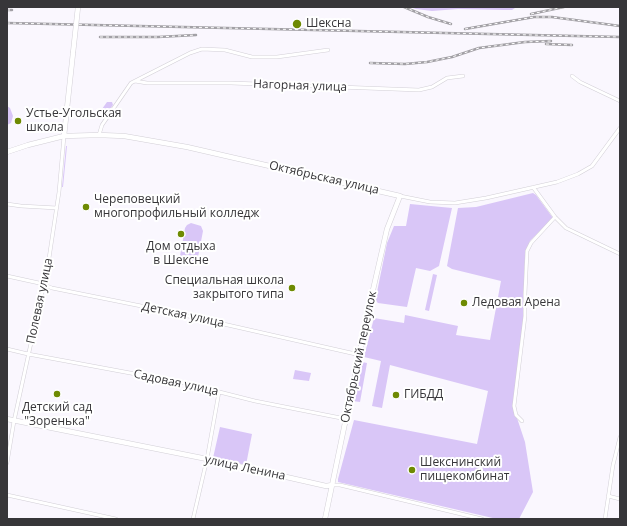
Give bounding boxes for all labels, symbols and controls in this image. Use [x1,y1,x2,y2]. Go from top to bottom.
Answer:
place label: Шексна [306,17,351,31]
marker: Шексна [291,18,303,30]
street label: Нагорная улица [253,77,347,95]
place label: Устье-Угольская школа [26,107,121,135]
marker: Устье-Угольская школа [13,116,23,126]
street label: Октябрьская улица [268,158,380,198]
place label: Череповецкий многопрофильный колледж [94,193,259,221]
marker: Череповецкий многопрофильный колледж [81,202,91,212]
marker: Дом отдыха в Шекснe [176,229,186,239]
place label: Дом отдыха в Шекснe [146,240,216,268]
street label: Полевая улица [24,257,56,345]
place label: Специальная школа закрытого типа [165,274,284,302]
marker: Специальная школа закрытого типа [287,283,297,293]
street label: Октябрьский переулок [338,290,380,424]
place label: Ледовая Арена [472,296,561,310]
marker: Ледовая Арена [459,298,469,308]
street label: Детская улица [141,299,225,331]
street label: Садовая улица [132,367,220,399]
place label: ГИБДД [404,388,443,402]
marker: Детский сад "Зоренька" [52,389,62,399]
marker: ГИБДД [391,390,401,400]
place label: Детский сад "Зоренька" [22,401,92,429]
street label: улица Ленина [203,452,287,484]
place label: Шекснинский пищекомбинат [420,456,509,484]
marker: Шекснинский пищекомбинат [407,465,417,475]

